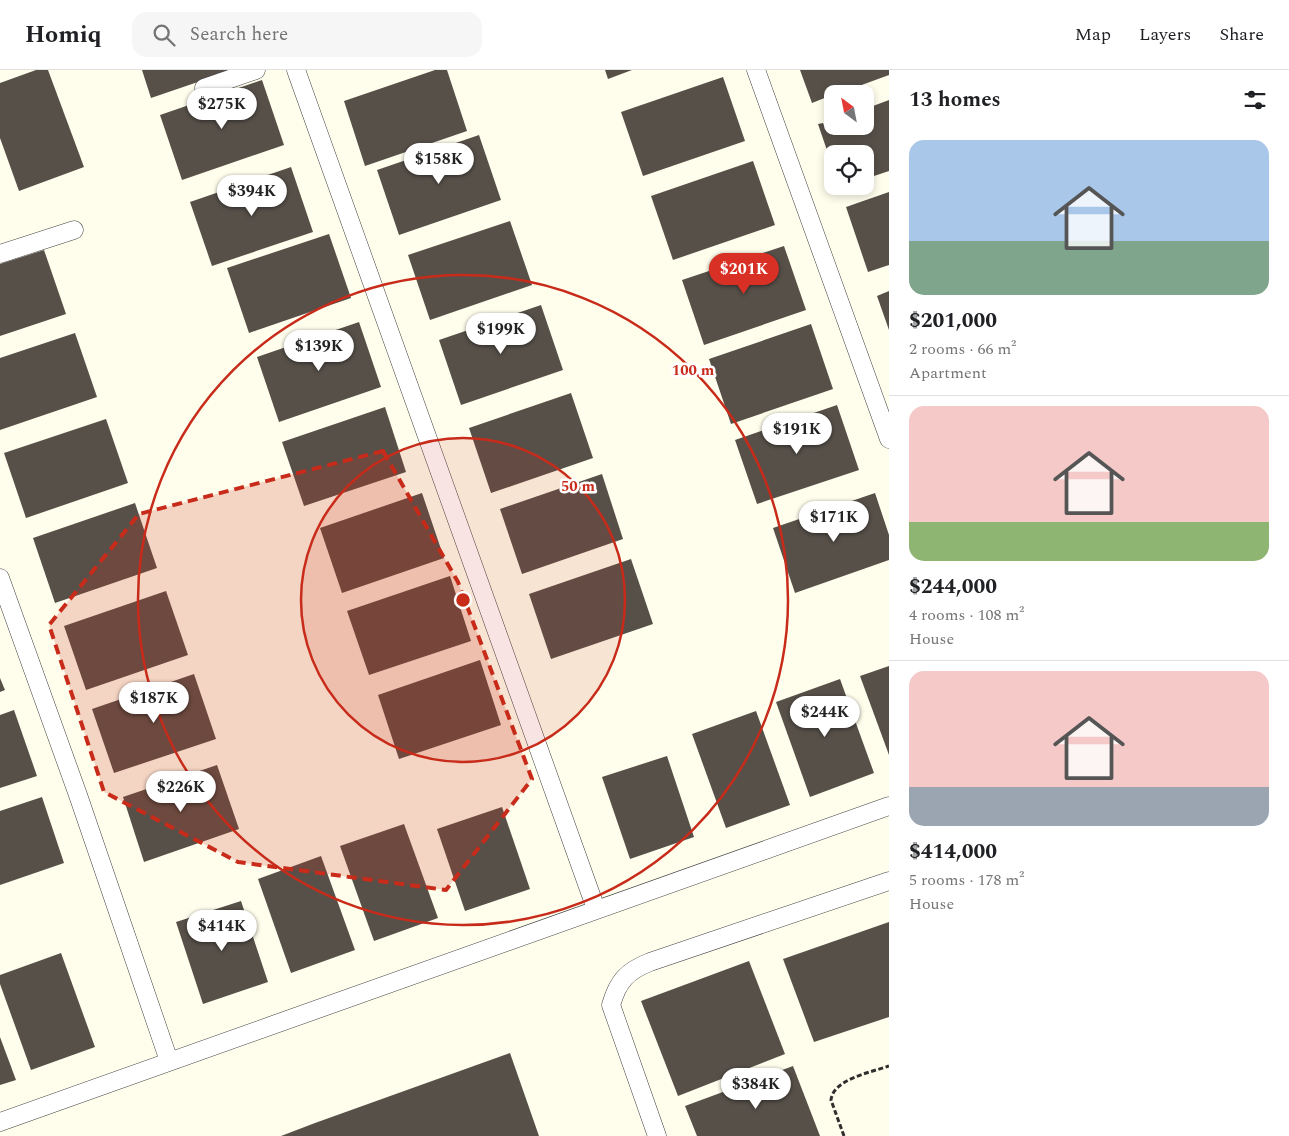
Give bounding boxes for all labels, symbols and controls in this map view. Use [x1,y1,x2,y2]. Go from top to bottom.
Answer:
search box [132,12,482,57]
text: Homiq [25,17,102,53]
text: Search here [190,20,288,49]
icon: search [150,21,178,49]
text: Map [1075,21,1111,48]
text: Layers [1139,21,1191,48]
text: Share [1219,21,1264,48]
text: 13 homes [909,84,1001,116]
north arrow [824,85,874,135]
map controls [824,85,874,195]
icon: filters [1241,86,1269,114]
pin: $275K [187,88,257,130]
text: $275K [198,92,246,116]
pin: $158K [404,142,474,185]
button: locate [824,145,874,195]
text: $158K [415,147,463,171]
icon: home [1044,173,1134,263]
pin: $394K [217,174,287,217]
text: $394K [228,179,276,203]
pin: $201K [709,252,779,295]
text: $201K [720,257,768,281]
text: $201,000 [909,305,997,337]
pin: $199K [466,312,536,355]
text: $199K [477,317,525,341]
pin: $139K [284,330,354,372]
text: $139K [295,334,343,358]
text: 2 rooms · 66 m² [909,337,1016,361]
text: 100 m [672,359,715,382]
text: Apartment [909,361,987,385]
pin: $191K [762,412,832,455]
text: $191K [773,417,821,441]
icon: home [1044,438,1134,528]
text: 50 m [561,475,596,498]
pin: $171K [799,500,869,543]
text: $171K [810,505,858,529]
text: $244,000 [909,571,997,603]
centre of rings [454,591,472,609]
text: 4 rooms · 108 m² [909,603,1024,627]
text: House [909,627,954,651]
pin: $187K [119,682,189,724]
text: $187K [130,686,178,710]
pin: $244K [790,696,860,738]
text: $244K [801,700,849,724]
icon: home [1044,703,1134,793]
pin: $226K [146,770,216,813]
text: $226K [157,775,205,799]
text: $414,000 [909,836,997,868]
text: 5 rooms · 178 m² [909,868,1024,892]
text: House [909,892,954,916]
pin: $414K [187,910,257,952]
text: $414K [198,914,246,938]
pin: $384K [721,1068,791,1110]
text: $384K [732,1072,780,1096]

